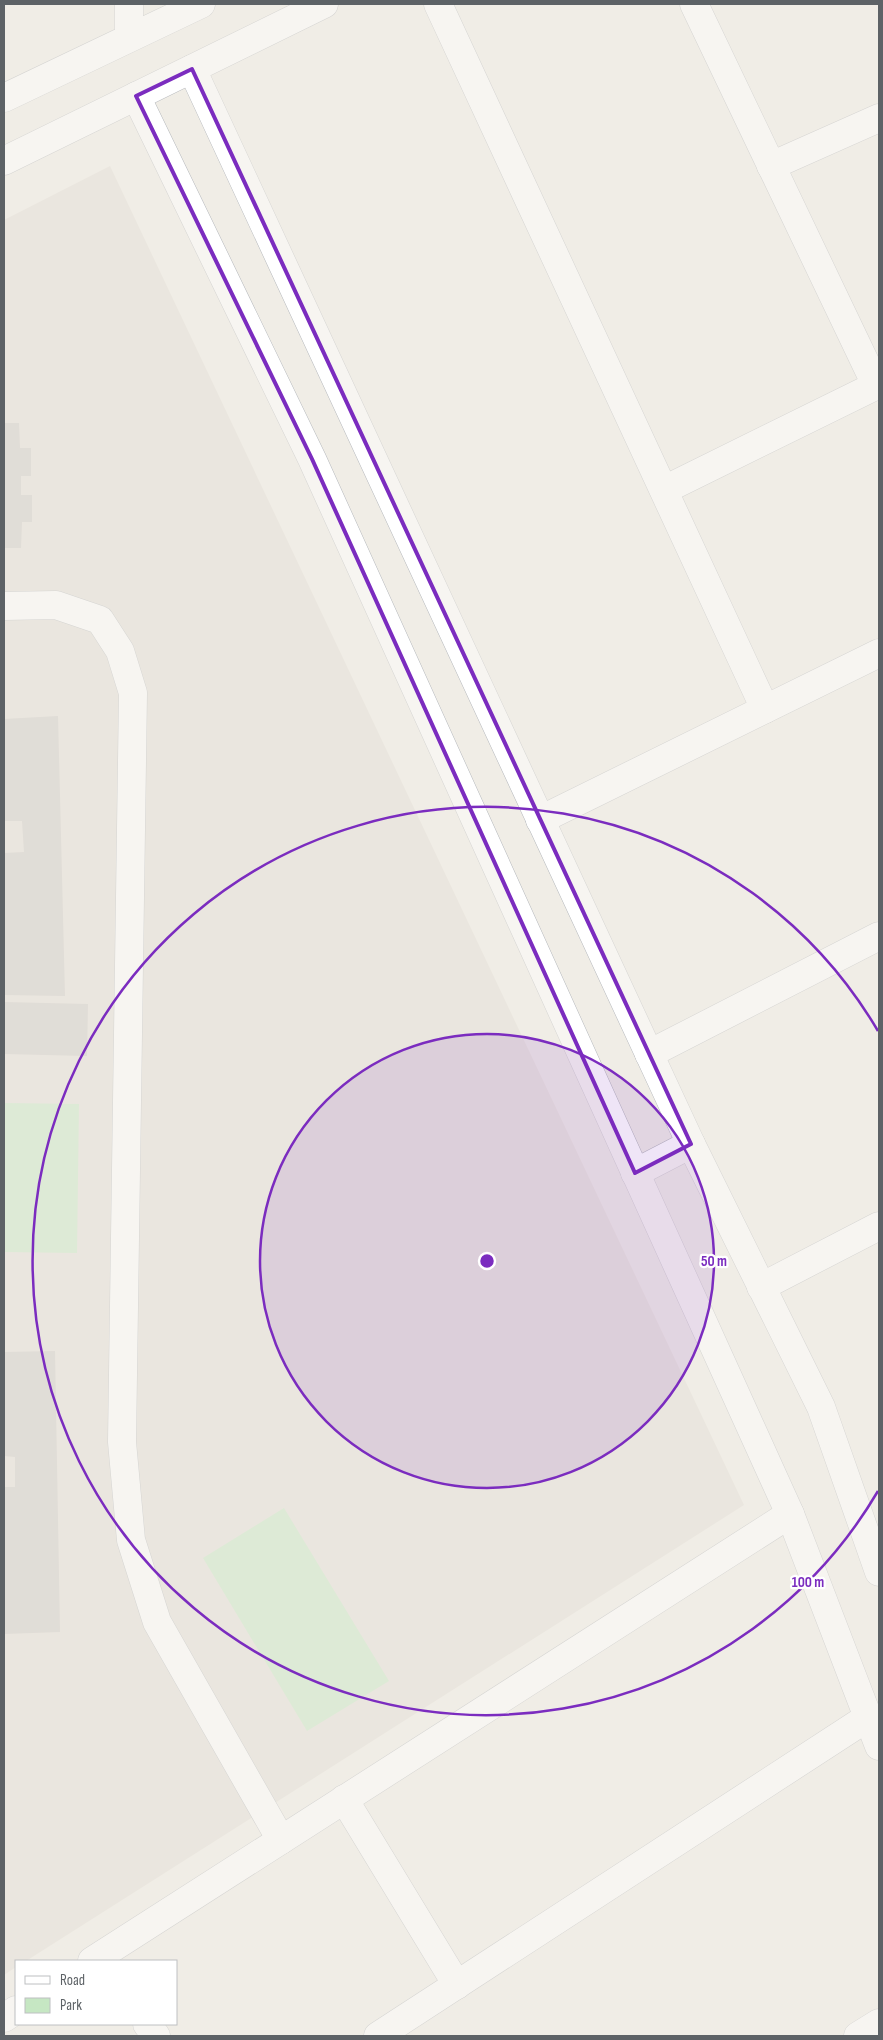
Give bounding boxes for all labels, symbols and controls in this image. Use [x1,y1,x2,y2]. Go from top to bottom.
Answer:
centre of rings [478,1252,496,1270]
text: 50 m [701,1252,727,1271]
text: 100 m [792,1573,824,1592]
legend [15,1960,178,2025]
text: Road [60,1971,85,1990]
text: Park [60,1996,82,2015]

